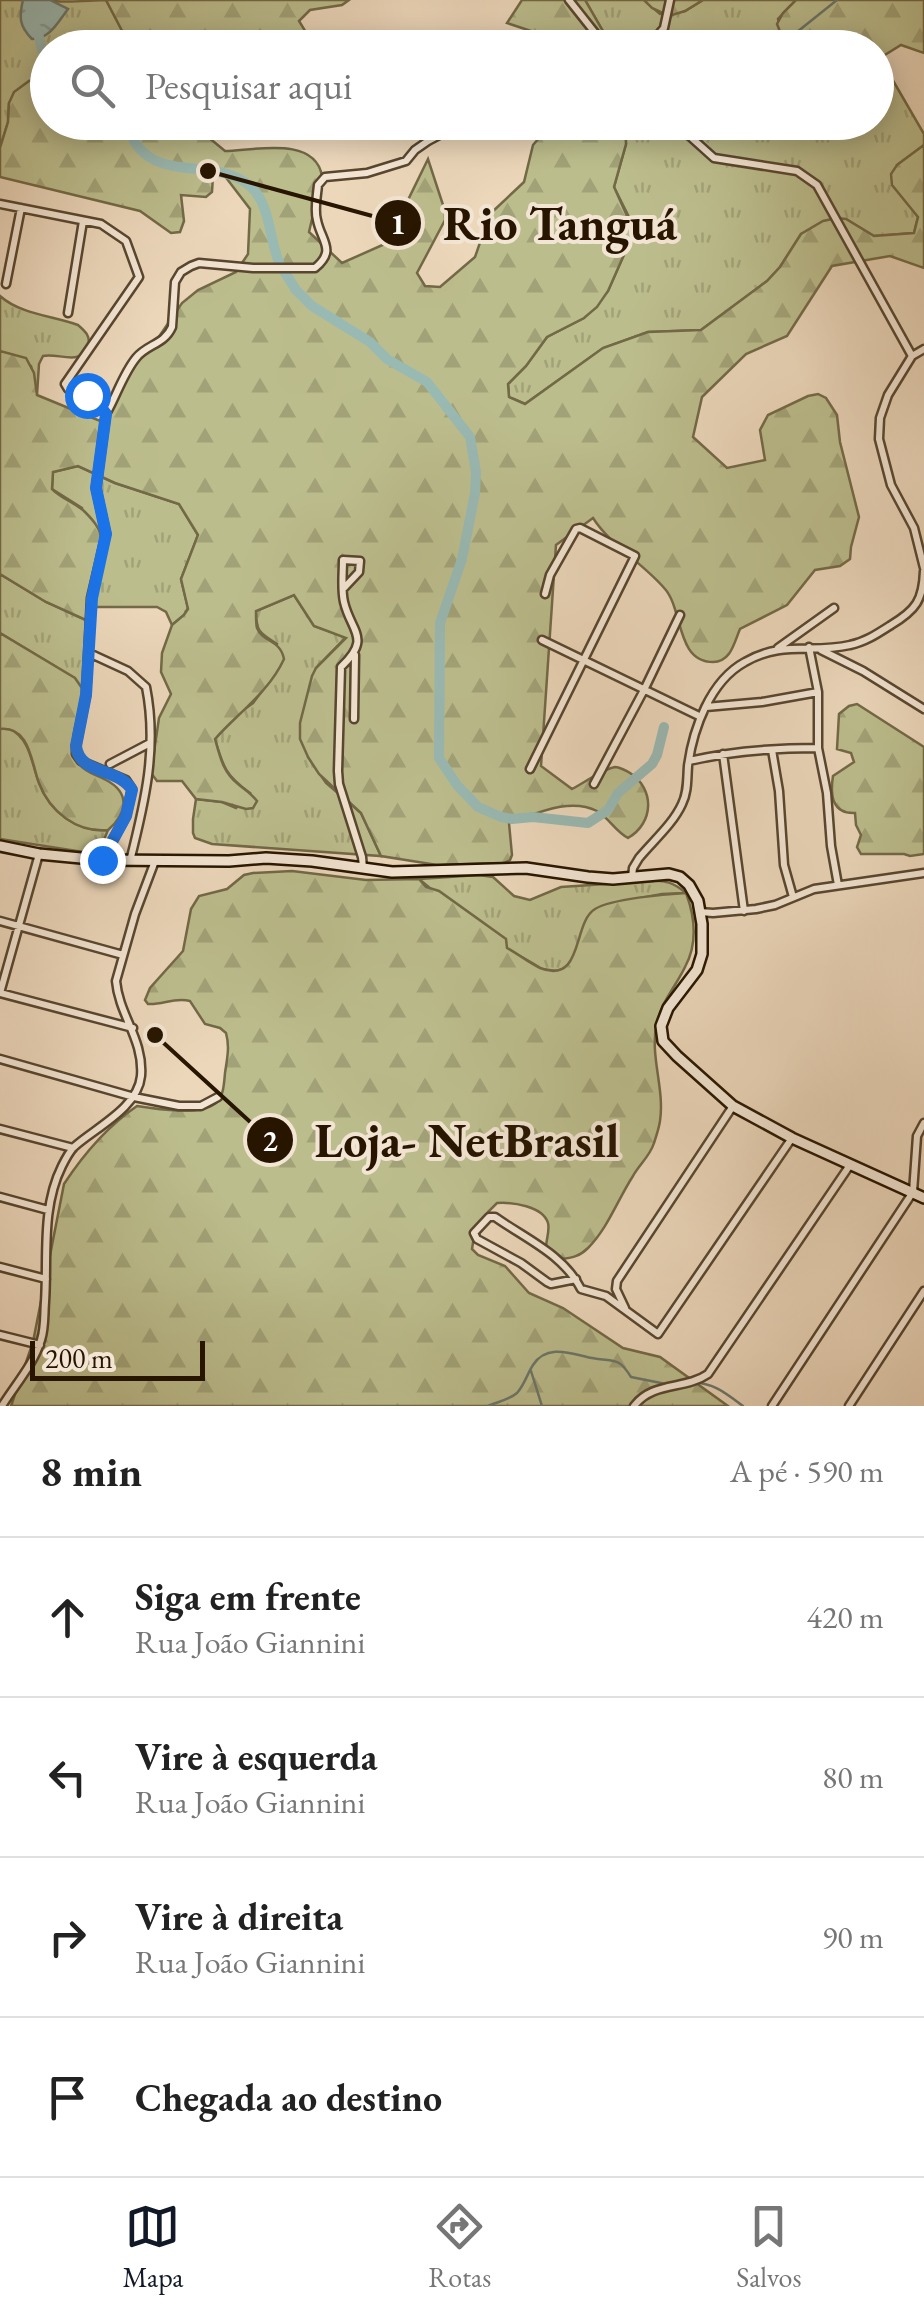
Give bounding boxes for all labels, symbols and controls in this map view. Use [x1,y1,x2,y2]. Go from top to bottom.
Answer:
search box [30,30,894,140]
icon: search [65,58,120,113]
text: Pesquisar aqui [145,61,352,110]
callout: Rio Tanguá [373,184,697,262]
text: Rio Tanguá [443,192,678,254]
text: 1 [390,204,406,243]
route start [65,373,111,419]
route end [80,838,126,884]
callout: Loja- NetBrasil [245,1101,640,1179]
text: Loja- NetBrasil [314,1109,620,1171]
text: 2 [262,1121,278,1160]
scale bar [30,1336,205,1380]
text: 200 m [45,1340,113,1376]
text: 8 min [40,1444,142,1499]
text: A pé · 590 m [730,1450,884,1492]
text: Siga em frente [135,1572,361,1621]
icon: ahead [40,1590,95,1645]
text: 420 m [807,1596,884,1638]
text: Rua João Giannini [135,1621,365,1663]
text: Vire à esquerda [135,1732,377,1781]
icon: left [40,1750,95,1805]
text: 80 m [822,1756,884,1798]
text: Rua João Giannini [135,1781,365,1823]
text: Vire à direita [135,1892,343,1941]
icon: right [40,1910,95,1965]
text: 90 m [822,1916,884,1958]
text: Rua João Giannini [135,1941,365,1983]
icon: arrive [40,2070,95,2125]
text: Chegada ao destino [135,2073,442,2122]
tab: Mapa [122,2199,183,2295]
tab: Rotas [428,2199,491,2295]
tab: Salvos [736,2199,802,2295]

